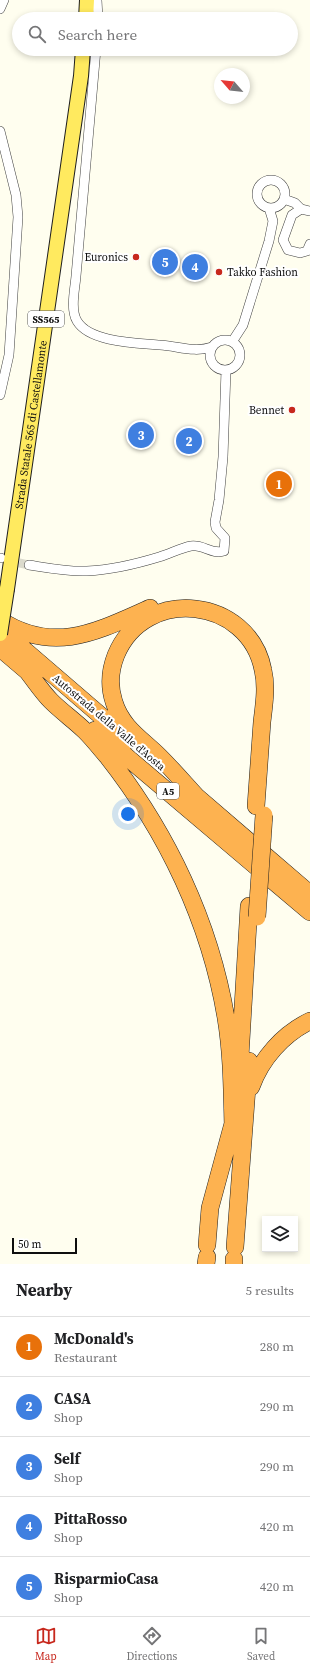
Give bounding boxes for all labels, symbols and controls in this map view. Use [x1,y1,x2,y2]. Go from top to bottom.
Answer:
search box [12,12,298,56]
icon: search [26,23,48,45]
text: Search here [58,24,137,45]
north arrow [214,68,250,104]
pin: 5 [152,247,178,277]
place label: Euronics [84,250,128,265]
marker: Euronics [131,252,141,262]
pin: 4 [182,252,208,282]
place label: Takko Fashion [227,265,298,280]
marker: Takko Fashion [214,267,224,277]
road number: SS565 [28,311,64,327]
street label: Strada Statale 565 di Castellamonte [12,339,51,510]
place label: Bennet [249,403,284,418]
marker: Bennet [287,405,297,415]
pin: 3 [128,420,154,450]
pin: 2 [176,426,202,456]
pin: 1 [266,469,292,499]
street label: Autostrada della Valle d'Aosta [49,671,169,774]
road number: A5 [157,783,179,799]
your location [118,804,138,824]
map controls [262,1216,298,1252]
button: layers [262,1216,298,1252]
scale bar [12,1236,77,1255]
text: 50 m [18,1237,41,1252]
text: Nearby [16,1278,72,1302]
text: 5 results [246,1282,294,1299]
text: McDonald's [54,1328,134,1349]
text: 1 [25,1338,33,1355]
text: 280 m [260,1338,294,1355]
text: Restaurant [54,1349,117,1366]
text: CASA [54,1388,91,1409]
text: 2 [25,1398,33,1415]
text: 290 m [260,1398,294,1415]
text: Shop [54,1409,83,1426]
text: Self [54,1448,80,1469]
text: 3 [25,1458,33,1475]
text: 290 m [260,1458,294,1475]
text: Shop [54,1469,83,1486]
text: PittaRosso [54,1508,127,1529]
text: 4 [25,1518,33,1535]
text: 420 m [260,1518,294,1535]
text: Shop [54,1529,83,1546]
text: RisparmioCasa [54,1568,158,1589]
text: 5 [25,1578,33,1595]
text: 420 m [260,1578,294,1595]
text: Shop [54,1589,83,1606]
tab: Map [35,1625,57,1664]
tab: Directions [126,1625,177,1664]
tab: Saved [247,1625,275,1664]

